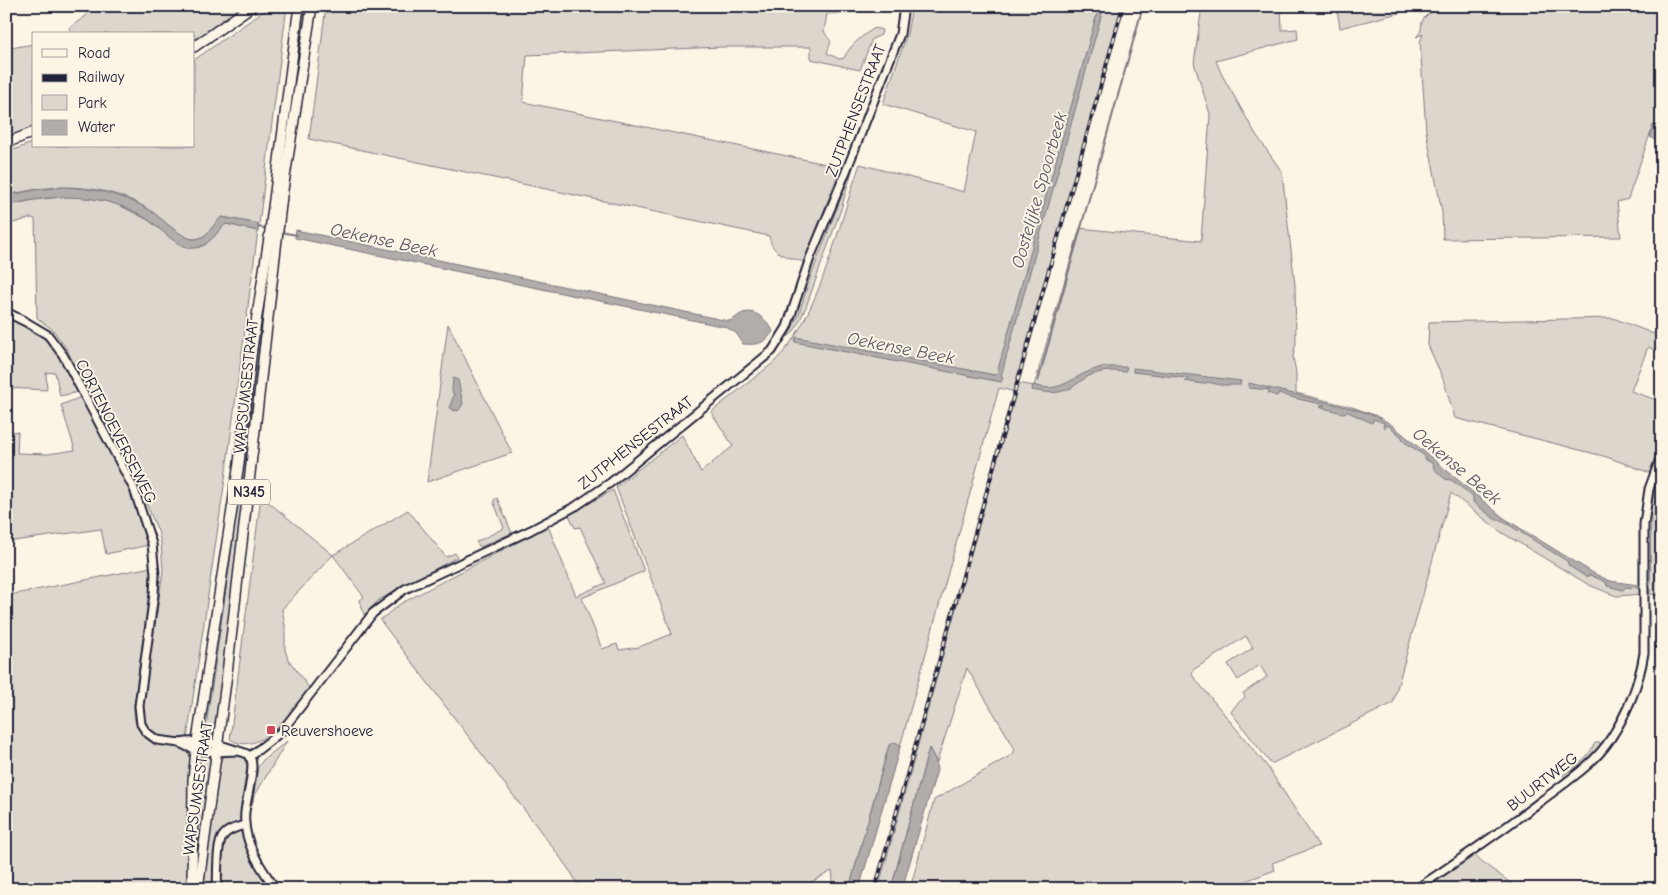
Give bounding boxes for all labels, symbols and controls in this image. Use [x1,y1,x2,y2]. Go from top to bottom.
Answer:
legend [32,32,195,148]
street label: ZUTPHENSESTRAAT [822,41,890,179]
text: Road [78,44,110,62]
text: Railway [78,68,125,86]
text: Park [78,94,107,112]
water label: Oostelijke Spoorbeek [1007,109,1072,271]
text: Water [78,118,115,136]
water label: Oekense Beek [328,219,440,262]
street label: WAPSUMSESTRAAT [230,317,262,454]
water label: Oekense Beek [845,328,957,369]
street label: CORTENOEVERSEWEG [72,356,160,506]
street label: ZUTPHENSESTRAAT [575,392,697,493]
water label: Oekense Beek [1408,423,1505,510]
road number: N345 [228,480,270,504]
street label: WAPSUMSESTRAAT [180,719,216,857]
place label: Reuvershoeve [281,722,373,740]
marker: Reuvershoeve [265,724,277,736]
street label: BUURTWEG [1504,749,1582,815]

